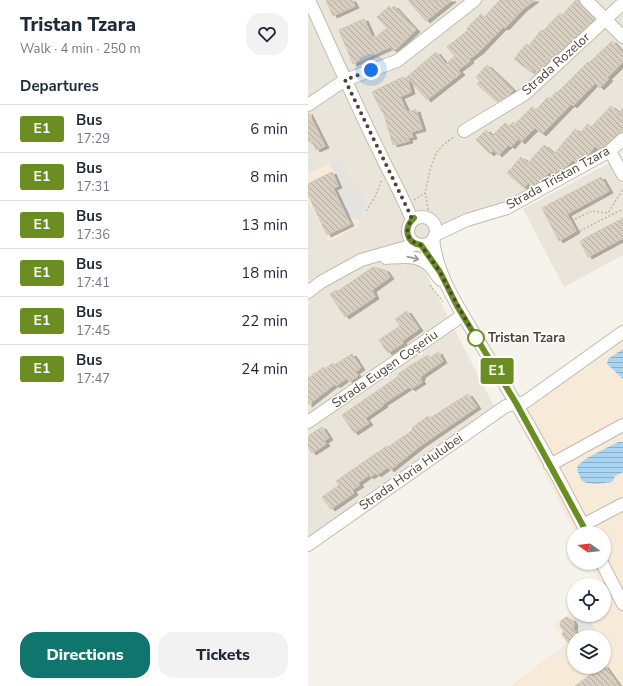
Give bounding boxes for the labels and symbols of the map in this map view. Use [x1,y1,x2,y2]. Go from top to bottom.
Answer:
street label: Strada Rozelor [518,28,594,99]
your location [361,60,381,80]
street label: Strada Tristan Tzara [503,142,613,214]
one-way arrow [406,255,419,263]
street label: Strada Eugen Coșeriu [328,326,442,412]
marker: Tristan Tzara [467,329,485,347]
place label: Tristan Tzara [488,329,565,347]
line badge: E1 [479,358,515,384]
street label: Strada Horia Hulubei [356,429,466,515]
north arrow [567,526,611,570]

